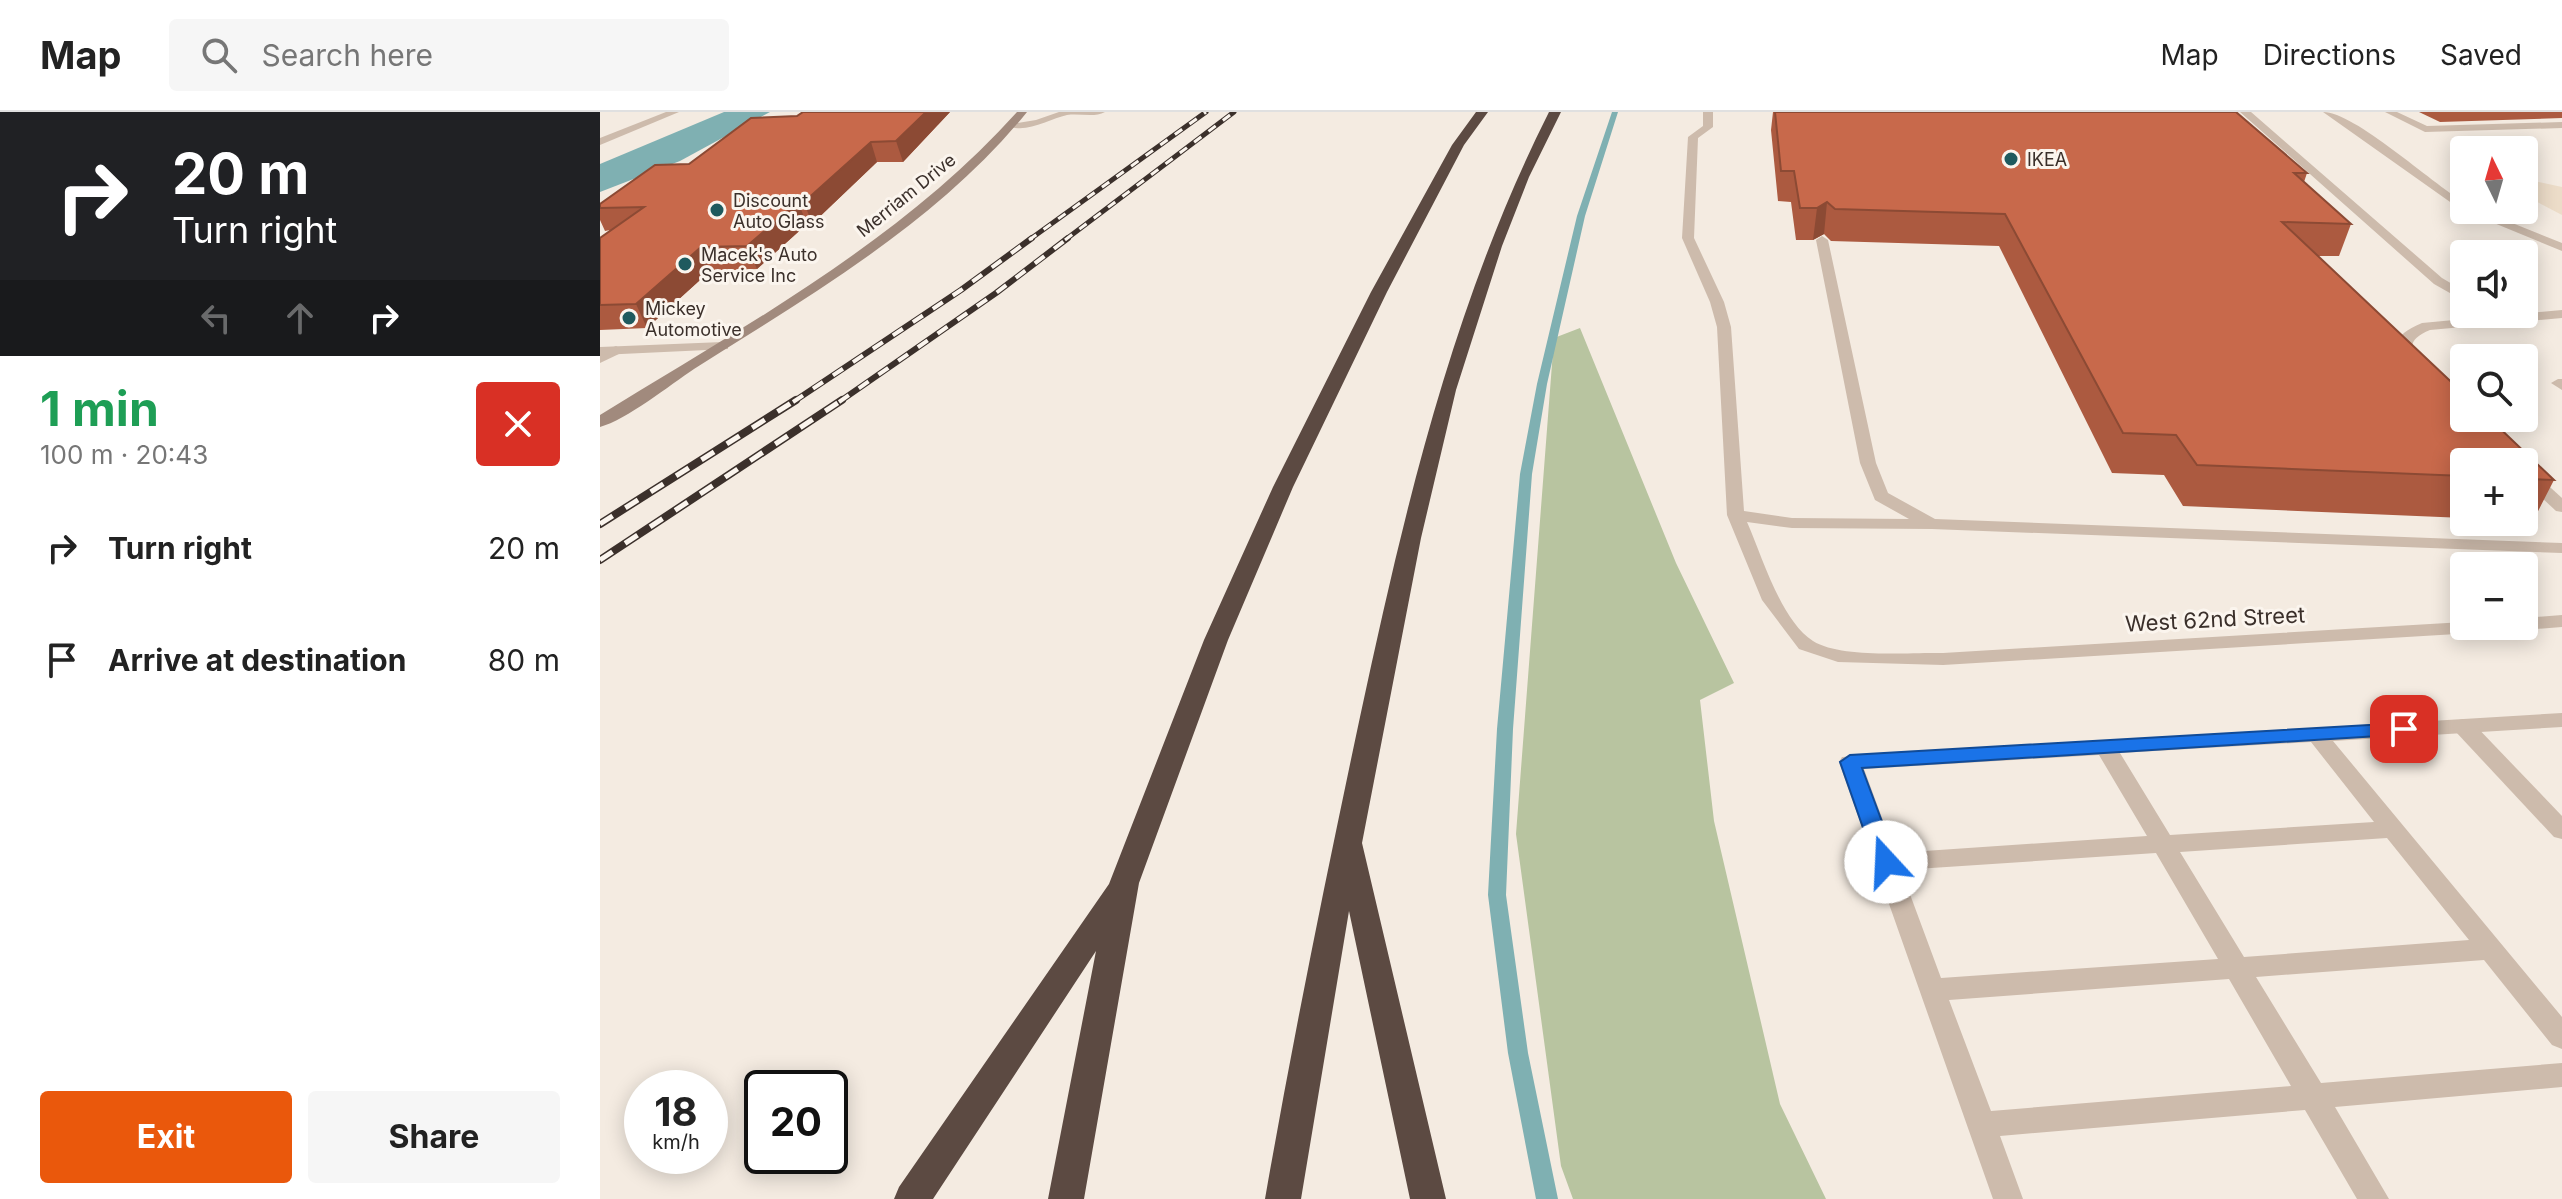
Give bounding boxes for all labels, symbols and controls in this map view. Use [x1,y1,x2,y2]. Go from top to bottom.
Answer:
search box [169,19,729,91]
text: Map [40,32,121,78]
icon: search [197,33,241,77]
text: Search here [261,37,433,73]
text: Map [2160,38,2219,72]
text: Directions [2263,38,2396,72]
text: Saved [2440,38,2522,72]
north arrow [2450,136,2538,224]
map controls [2450,136,2538,640]
text: 20 m [172,140,309,208]
icon: right [40,144,144,248]
street label: Merriam Drive [852,149,960,241]
place label: IKEA [2027,149,2067,170]
marker: IKEA [2002,150,2020,168]
place label: Discount Auto Glass [733,190,825,232]
marker: Discount Auto Glass [708,201,726,219]
text: Turn right [172,208,337,252]
button: sound [2450,240,2538,328]
place label: Macek's Auto Service Inc [701,244,818,286]
marker: Macek's Auto Service Inc [676,255,694,273]
icon: left [194,296,238,340]
icon: ahead [278,296,322,340]
icon: right [362,296,406,340]
place label: Mickey Automotive [645,298,742,340]
marker: Mickey Automotive [620,309,638,327]
button: search [2450,344,2538,432]
text: 1 min [40,379,159,438]
button: close [476,382,560,466]
text: 100 m · 20:43 [40,439,208,470]
button: + [2450,448,2538,536]
icon: right [40,526,84,570]
text: Turn right [108,530,252,566]
text: 20 m [488,530,560,566]
button: − [2450,552,2538,640]
street label: West 62nd Street [2124,601,2306,637]
icon: arrive [40,638,84,682]
text: Arrive at destination [108,642,406,678]
text: 80 m [488,642,560,678]
pin [2370,695,2438,763]
icon: arrive [2382,707,2426,751]
position arrow [1844,820,1928,904]
speed limit sign: 20 [744,1070,848,1174]
text: 18 [654,1087,698,1136]
button: Exit [40,1091,292,1183]
button: Share [308,1091,560,1183]
text: km/h [652,1130,700,1154]

